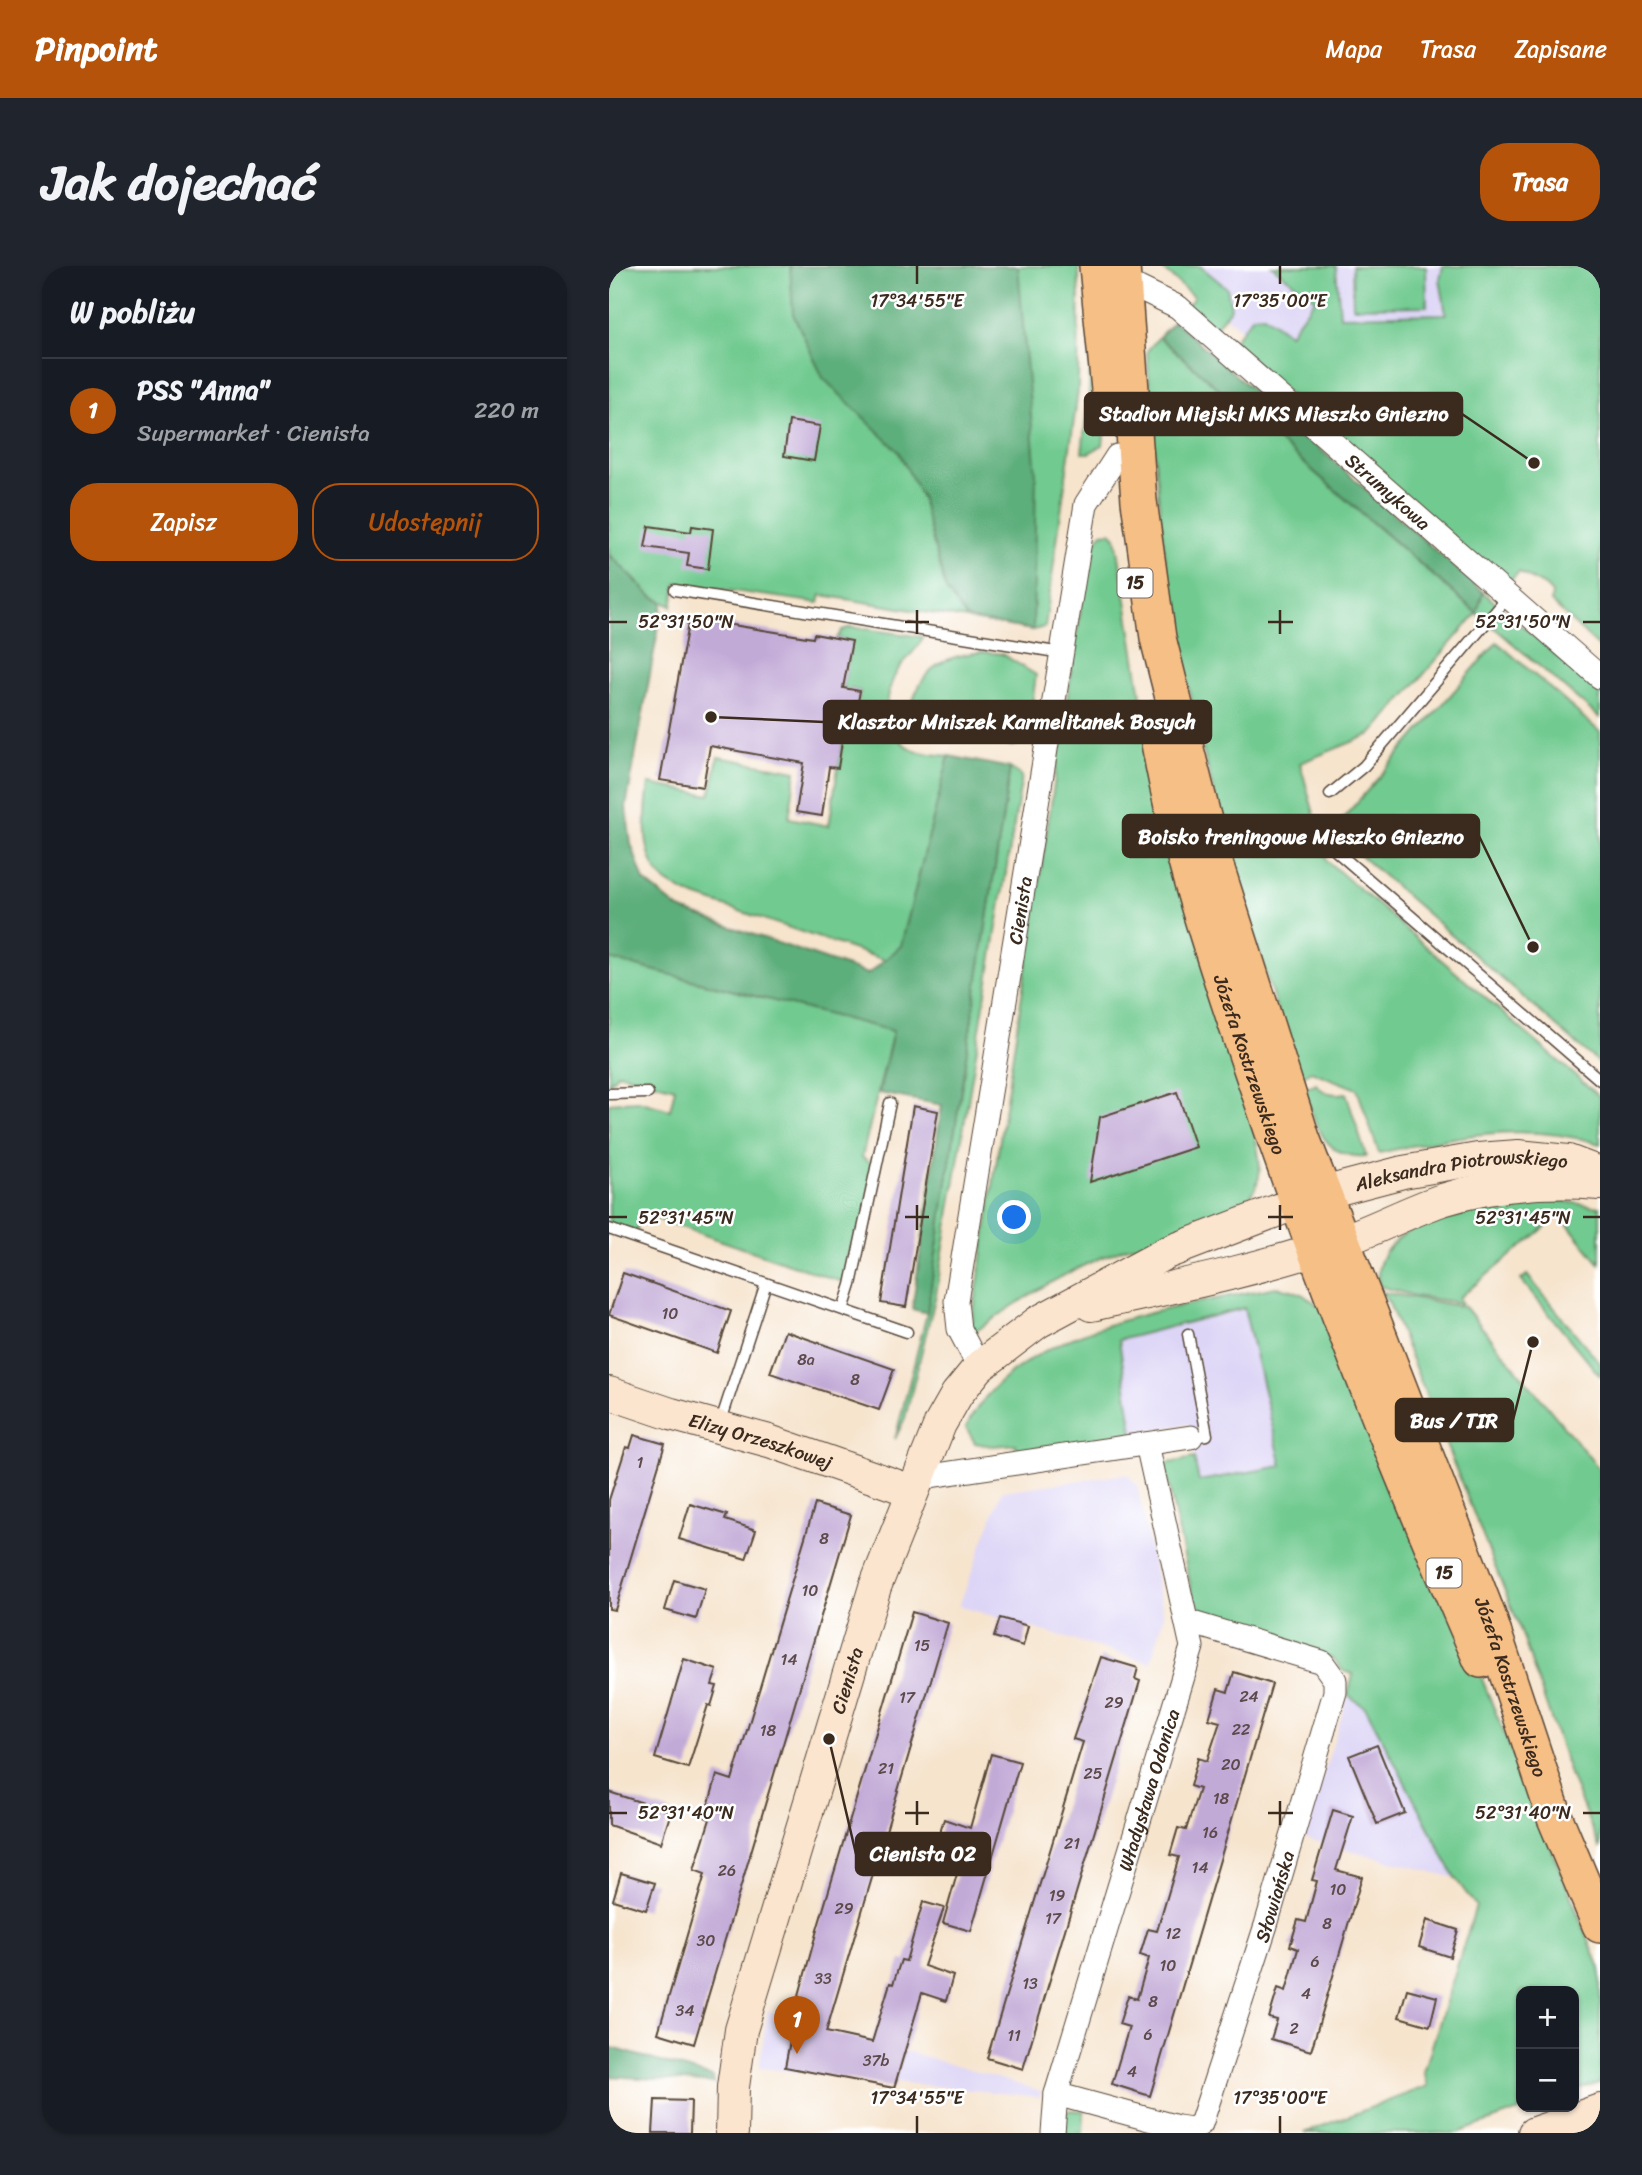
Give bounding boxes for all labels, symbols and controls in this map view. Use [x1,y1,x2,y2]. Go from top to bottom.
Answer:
text: Pinpoint [35,20,158,78]
text: Mapa [1326,28,1382,70]
text: Trasa [1420,28,1476,70]
text: Zapisane [1514,28,1607,70]
text: Jak dojechać [42,139,316,226]
button: Trasa [1480,143,1600,221]
text: W pobliżu [70,285,195,339]
text: 17°34'55"E [871,285,964,317]
text: 17°35'00"E [1233,285,1328,317]
text: PSS "Anna" [137,367,269,413]
text: 1 [88,390,98,431]
text: 220 m [474,390,539,431]
callout: Stadion Miejski MKS Mieszko Gniezno [1085,393,1462,435]
text: Stadion Miejski MKS Mieszko Gniezno [1098,395,1449,433]
text: Supermarket · Cienista [137,413,370,454]
street label: Strumykowa [1338,444,1439,539]
button: Zapisz [70,483,298,561]
button: Udostępnij [312,483,539,561]
road number: 15 [1117,568,1153,598]
text: 52°31'50"N [638,606,734,638]
text: 52°31'50"N [1475,606,1571,638]
callout: Klasztor Mniszek Karmelitanek Bosych [824,701,1211,743]
text: Klasztor Mniszek Karmelitanek Bosych [837,703,1196,741]
callout: Boisko treningowe Mieszko Gniezno [1123,815,1479,857]
text: Boisko treningowe Mieszko Gniezno [1138,818,1464,856]
street label: Cienista [998,873,1042,947]
street label: Józefa Kostrzewskiego [1204,969,1296,1160]
street label: Aleksandra Piotrowskiego [1350,1139,1569,1201]
your location [997,1200,1031,1234]
text: 52°31'45"N [638,1202,734,1234]
text: 52°31'45"N [1475,1202,1571,1234]
house number: 10 [662,1299,678,1328]
house number: 8a [797,1345,815,1374]
house number: 8 [850,1365,860,1394]
callout: Bus / TIR [1396,1399,1513,1441]
text: Bus / TIR [1410,1402,1498,1440]
street label: Elizy Orzeszkowej [685,1403,838,1479]
house number: 1 [637,1448,644,1477]
house number: 8 [819,1524,829,1553]
road number: 15 [1427,1558,1461,1588]
house number: 10 [802,1576,818,1605]
street label: Józefa Kostrzewskiego [1465,1591,1557,1782]
house number: 15 [914,1631,931,1660]
street label: Cienista [821,1642,873,1718]
house number: 14 [781,1645,797,1674]
house number: 24 [1239,1682,1259,1711]
house number: 17 [899,1683,916,1712]
house number: 29 [1104,1688,1124,1717]
street label: Władysława Odonica [1108,1704,1189,1875]
house number: 22 [1232,1715,1250,1744]
house number: 18 [760,1716,777,1745]
house number: 20 [1221,1750,1241,1779]
house number: 21 [878,1754,894,1783]
house number: 25 [1083,1759,1103,1788]
house number: 18 [1213,1784,1230,1813]
text: 52°31'40"N [638,1797,734,1829]
text: 52°31'40"N [1475,1797,1571,1829]
house number: 16 [1202,1818,1218,1847]
house number: 21 [1064,1829,1080,1858]
callout: Cienista 02 [856,1833,990,1875]
text: Cienista 02 [869,1835,976,1873]
street label: Słowiańska [1245,1846,1304,1947]
house number: 14 [1192,1853,1208,1882]
house number: 26 [718,1856,736,1885]
house number: 10 [1330,1875,1346,1904]
house number: 19 [1049,1881,1066,1910]
house number: 29 [834,1894,854,1923]
house number: 17 [1045,1904,1062,1933]
house number: 8 [1322,1909,1332,1938]
house number: 12 [1165,1919,1181,1948]
house number: 30 [697,1926,715,1955]
house number: 6 [1310,1947,1320,1976]
house number: 10 [1160,1951,1176,1980]
house number: 33 [814,1964,832,1993]
house number: 13 [1022,1969,1038,1998]
house number: 4 [1301,1979,1311,2008]
map controls [1516,1986,1579,2112]
button: + [1516,1986,1579,2049]
house number: 8 [1148,1987,1158,2016]
house number: 34 [676,1996,694,2025]
pin: 1 [774,1996,820,2054]
house number: 2 [1289,2014,1299,2043]
house number: 6 [1143,2020,1153,2049]
house number: 11 [1007,2021,1021,2050]
house number: 37b [863,2046,890,2075]
button: − [1516,2049,1579,2112]
house number: 4 [1127,2057,1137,2086]
text: 17°34'55"E [871,2082,964,2114]
text: 17°35'00"E [1233,2082,1328,2114]

